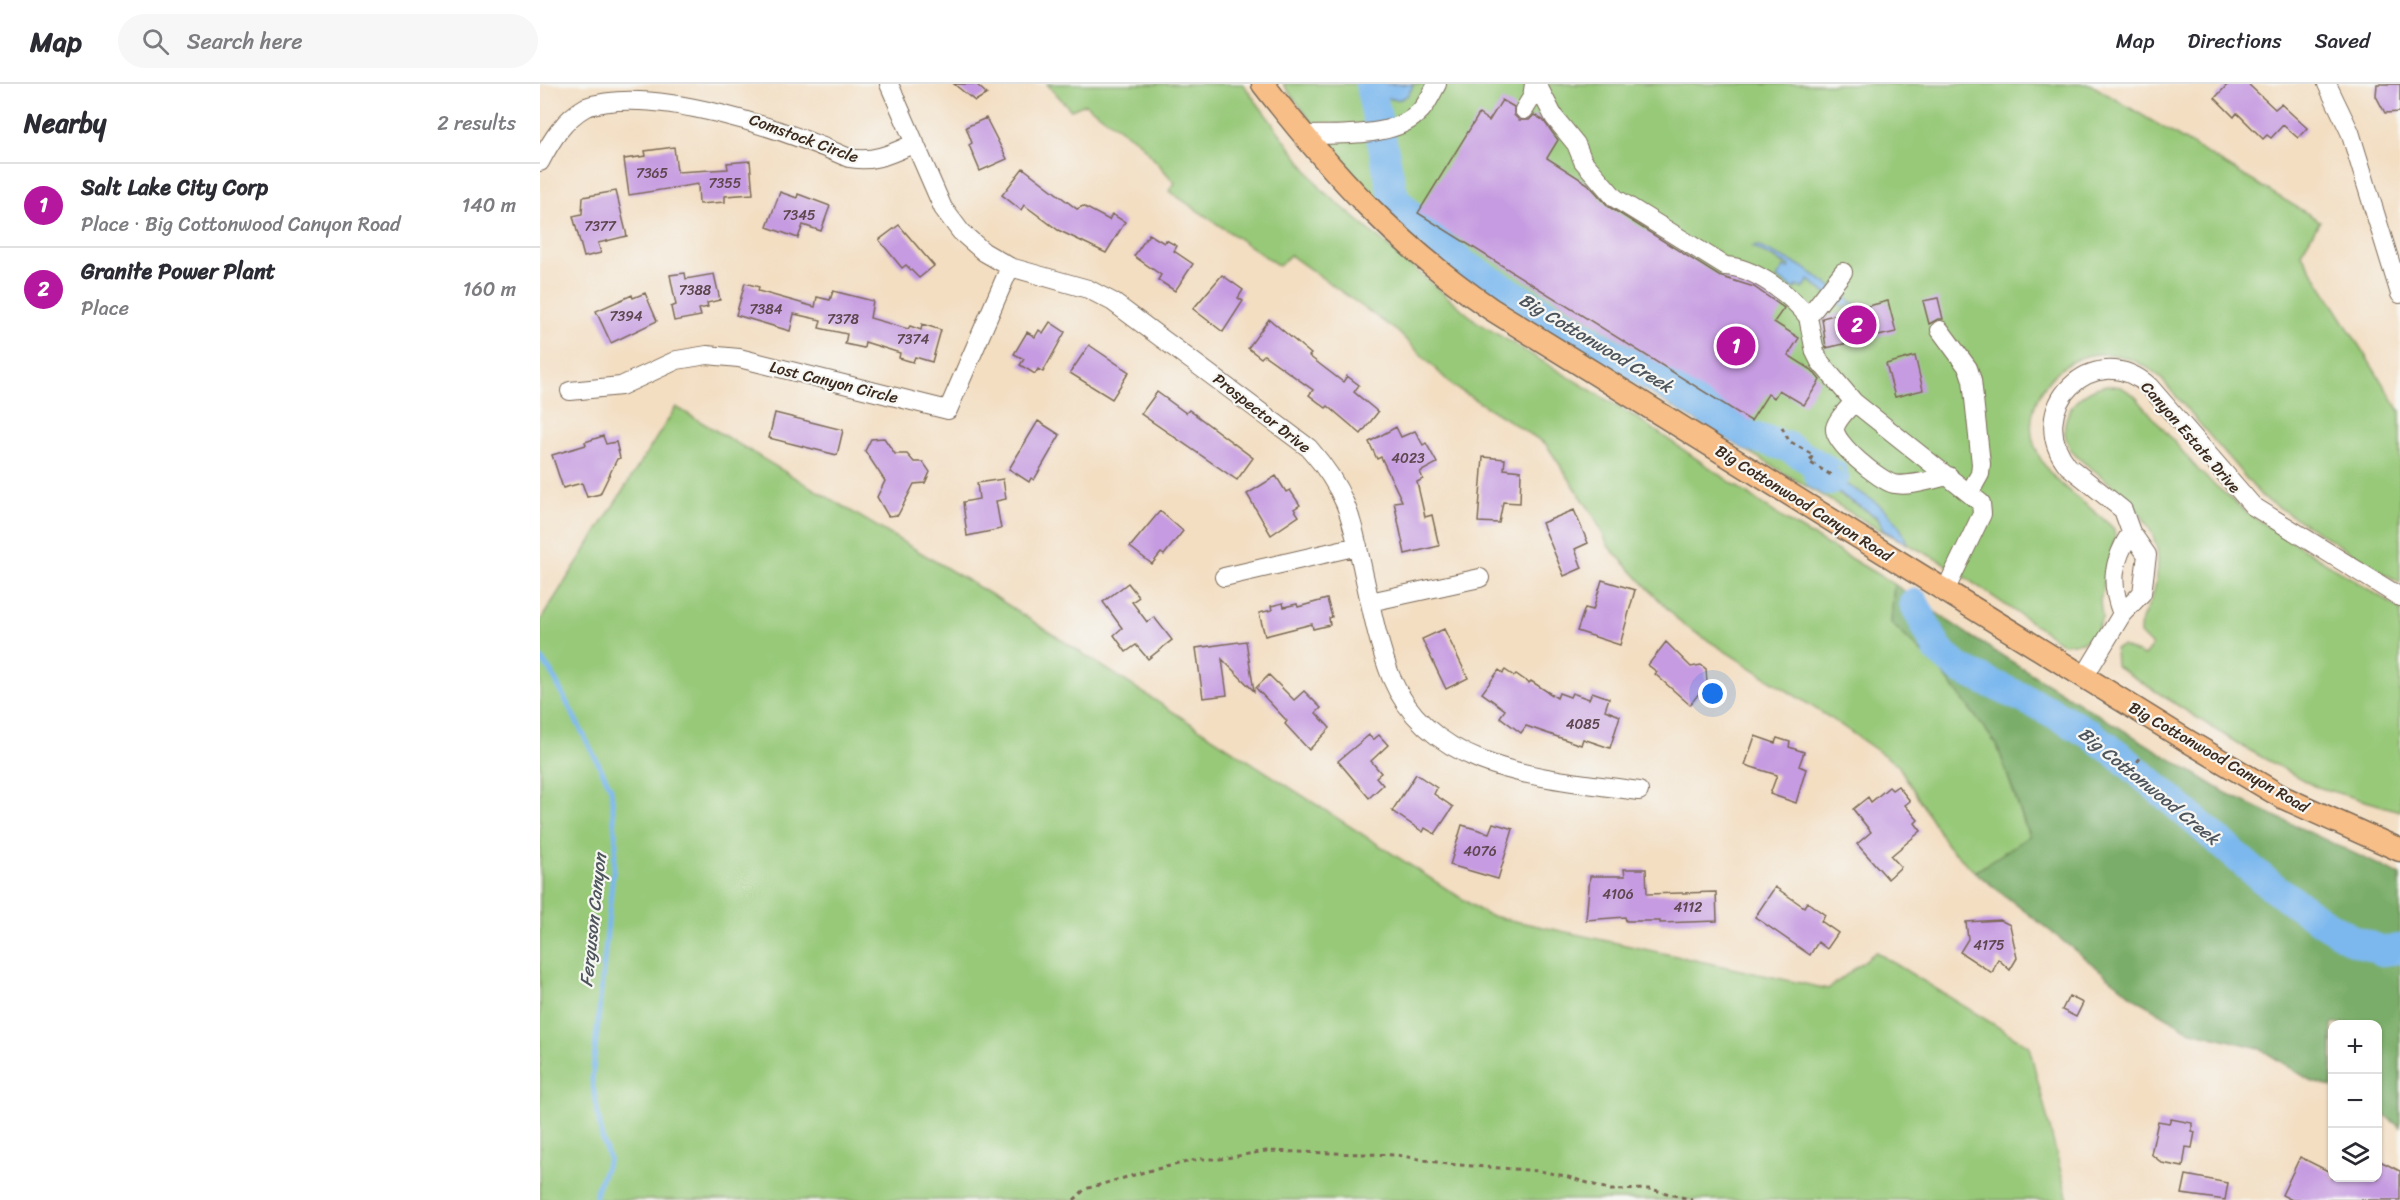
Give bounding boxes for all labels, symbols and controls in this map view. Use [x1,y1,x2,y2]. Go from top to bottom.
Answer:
search box [118,14,538,68]
text: Map [30,17,82,66]
text: Search here [187,22,303,61]
text: Map [2116,22,2154,60]
text: Directions [2187,22,2282,60]
text: Saved [2315,22,2370,60]
icon: search [139,25,172,58]
text: Nearby [24,100,106,146]
street label: Comstock Circle [745,105,863,171]
text: 2 results [437,106,516,141]
house number: 7365 [636,161,669,186]
text: Salt Lake City Corp [81,168,268,207]
house number: 7355 [709,171,742,196]
text: 1 [39,188,48,223]
text: 140 m [462,188,516,223]
house number: 7345 [783,203,816,228]
text: Place · Big Cottonwood Canyon Road [81,207,401,242]
house number: 7377 [584,214,617,239]
text: Granite Power Plant [81,252,275,291]
text: 2 [38,272,49,307]
text: 160 m [463,272,516,307]
house number: 7388 [679,278,712,303]
water label: Big Cottonwood Creek [1513,284,1680,403]
text: Place [81,291,129,326]
house number: 7384 [750,297,783,322]
pin: 2 [1838,302,1876,348]
house number: 7394 [609,304,643,329]
house number: 7378 [827,307,860,332]
pin: 1 [1716,324,1756,368]
house number: 7374 [897,327,929,352]
street label: Lost Canyon Circle [767,352,901,412]
street label: Prospector Drive [1206,365,1318,461]
street label: Canyon Estate Drive [2134,374,2249,500]
street label: Big Cottonwood Canyon Road [1710,436,1900,570]
house number: 4023 [1391,446,1425,471]
your location [1698,679,1727,708]
street label: Big Cottonwood Canyon Road [2123,693,2316,821]
house number: 4085 [1566,712,1601,737]
water label: Big Cottonwood Creek [2071,719,2228,854]
house number: 4076 [1463,839,1497,864]
water label: Ferguson Canyon [570,849,616,988]
house number: 4106 [1602,882,1634,907]
house number: 4112 [1674,895,1702,920]
house number: 4175 [1973,933,2005,958]
map controls [2328,1020,2382,1182]
button: + [2328,1020,2382,1074]
button: − [2328,1074,2382,1128]
button: layers [2328,1128,2382,1182]

